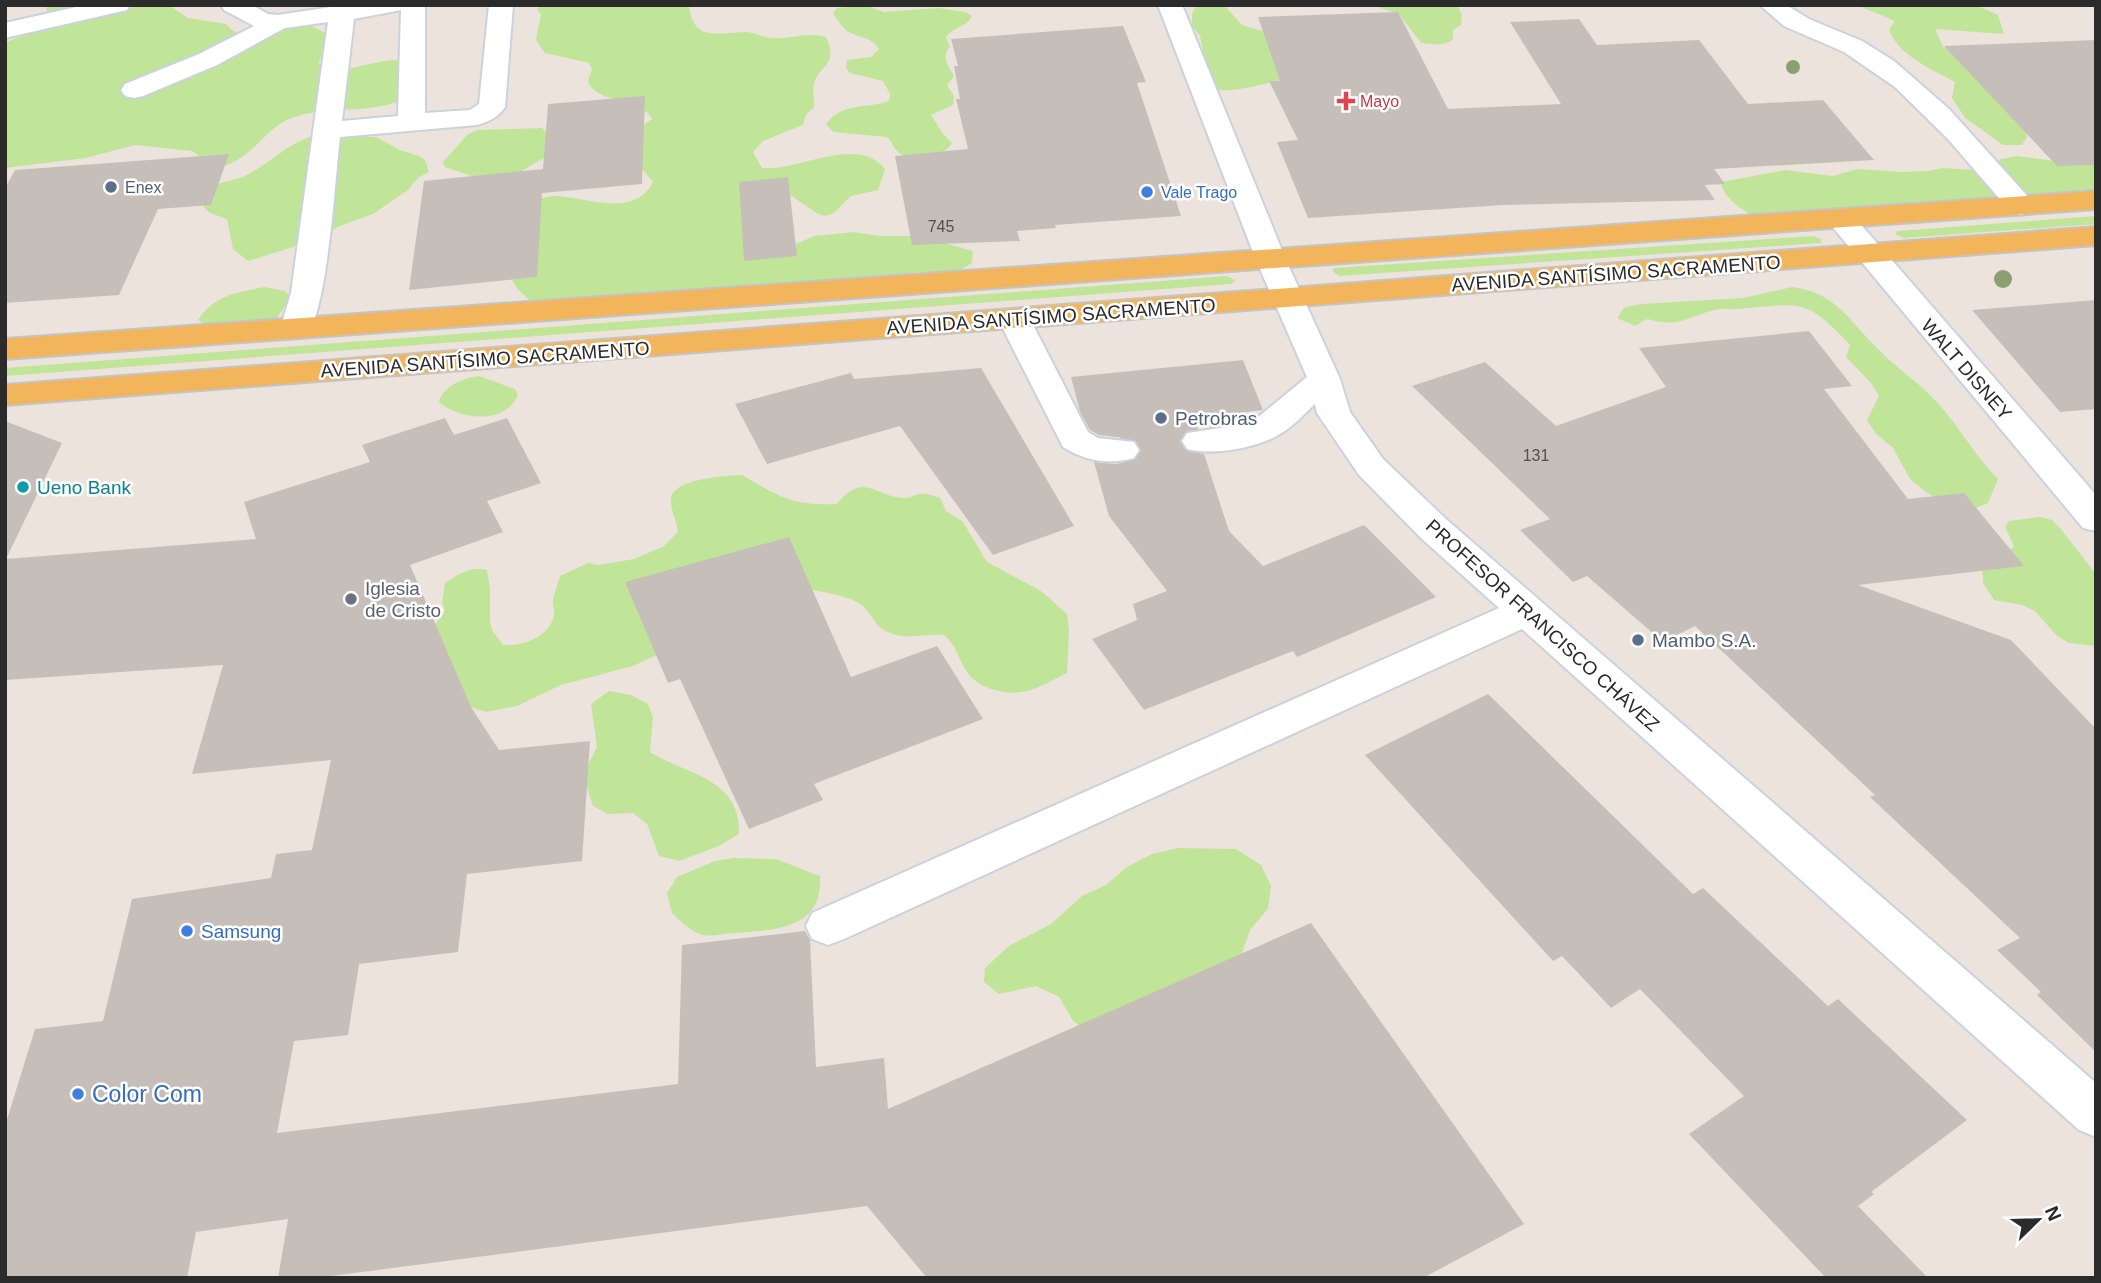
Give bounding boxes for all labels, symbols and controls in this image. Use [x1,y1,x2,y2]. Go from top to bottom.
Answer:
marker: Mayo [1338,93,1354,109]
place label: Mayo [1360,93,1399,110]
marker: Enex [103,179,119,195]
place label: Enex [125,179,161,196]
marker: Vale Trago [1139,184,1155,200]
place label: Vale Trago [1161,184,1237,201]
house number: 745 [928,218,954,235]
street label: AVENIDA SANTÍSIMO SACRAMENTO [1451,252,1781,295]
street label: AVENIDA SANTÍSIMO SACRAMENTO [886,295,1216,338]
street label: WALT DISNEY [1917,315,2016,424]
street label: AVENIDA SANTÍSIMO SACRAMENTO [320,338,650,381]
place label: Petrobras [1175,408,1257,429]
marker: Petrobras [1153,410,1169,426]
house number: 131 [1523,447,1549,464]
place label: Ueno Bank [37,477,132,498]
marker: Ueno Bank [15,479,31,495]
street label: PROFESOR FRANCISCO CHÁVEZ [1422,515,1664,736]
place label: Iglesia de Cristo [365,578,441,621]
marker: Iglesia de Cristo [343,591,359,607]
place label: Mambo S.A. [1652,630,1757,651]
marker: Mambo S.A. [1630,632,1646,648]
place label: Samsung [201,921,281,942]
marker: Samsung [179,923,195,939]
place label: Color Com [92,1081,202,1107]
marker: Color Com [70,1086,86,1102]
north arrow [2003,1185,2073,1255]
text: N [2041,1203,2066,1224]

